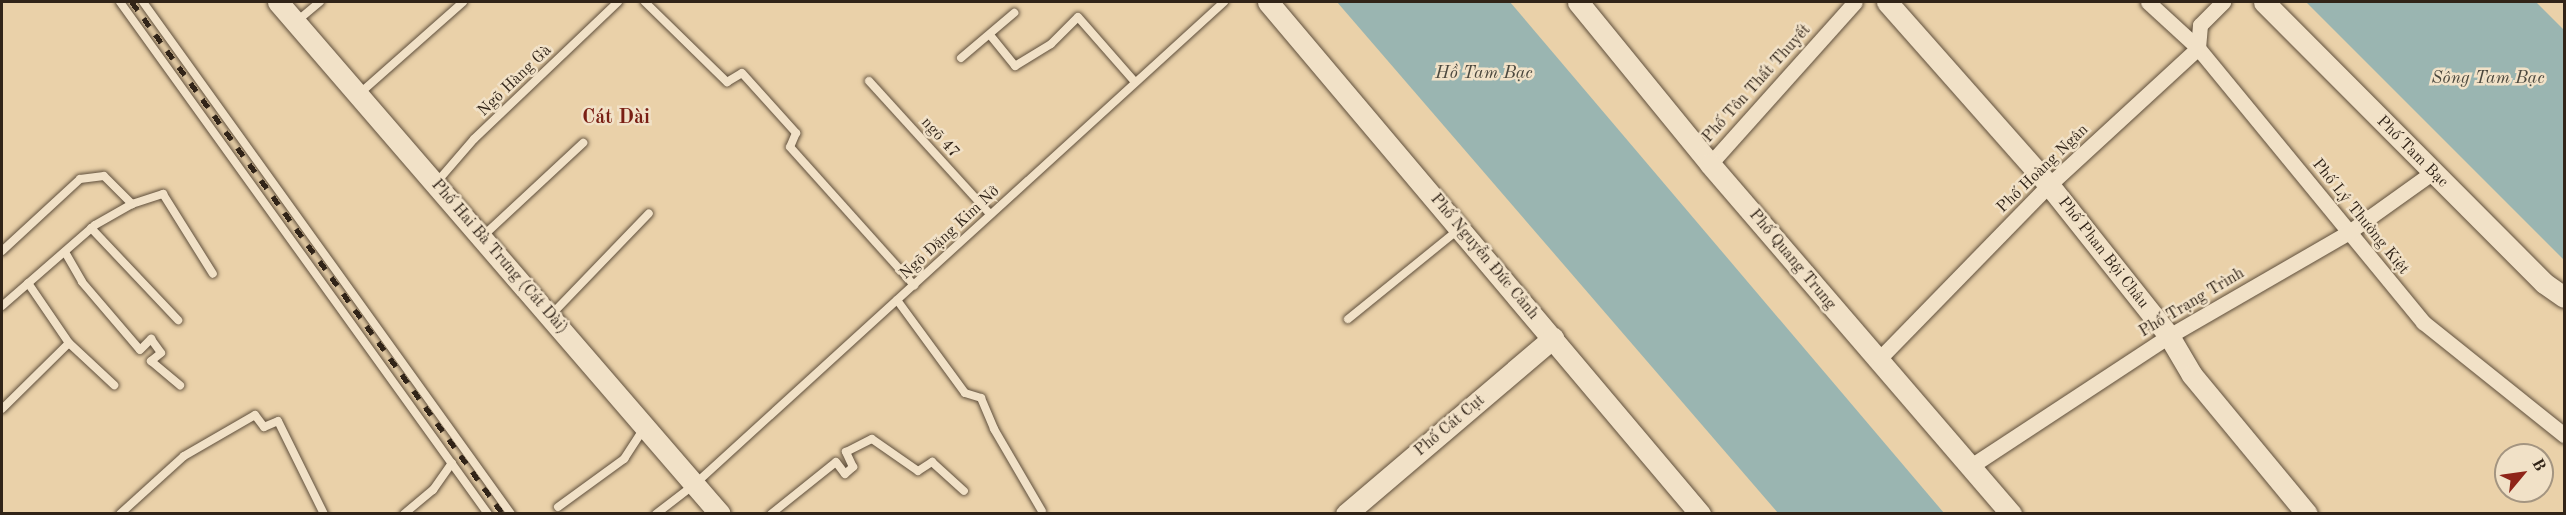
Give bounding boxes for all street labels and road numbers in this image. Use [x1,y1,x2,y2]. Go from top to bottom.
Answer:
street label: Phố Tôn Thất Thuyết [1699,21,1815,147]
street label: Ngõ Hàng Gà [474,41,556,121]
street label: Phố Tam Bạc [2372,112,2452,192]
street label: ngõ 47 [917,114,963,162]
street label: Phố Hoàng Ngân [1993,121,2093,217]
street label: Phố Lý Thường Kiệt [2307,155,2413,279]
street label: Phố Hai Bà Trưng (Cát Dài) [427,176,571,338]
street label: Ngõ Đặng Kim Nở [896,182,1004,284]
street label: Phố Nguyễn Đức Cảnh [1426,190,1542,324]
street label: Phố Phan Bội Châu [2053,193,2153,313]
street label: Phố Quang Trung [1744,206,1840,314]
street label: Phố Trạng Trình [2136,264,2248,342]
street label: Phố Cát Cụt [1411,391,1489,461]

